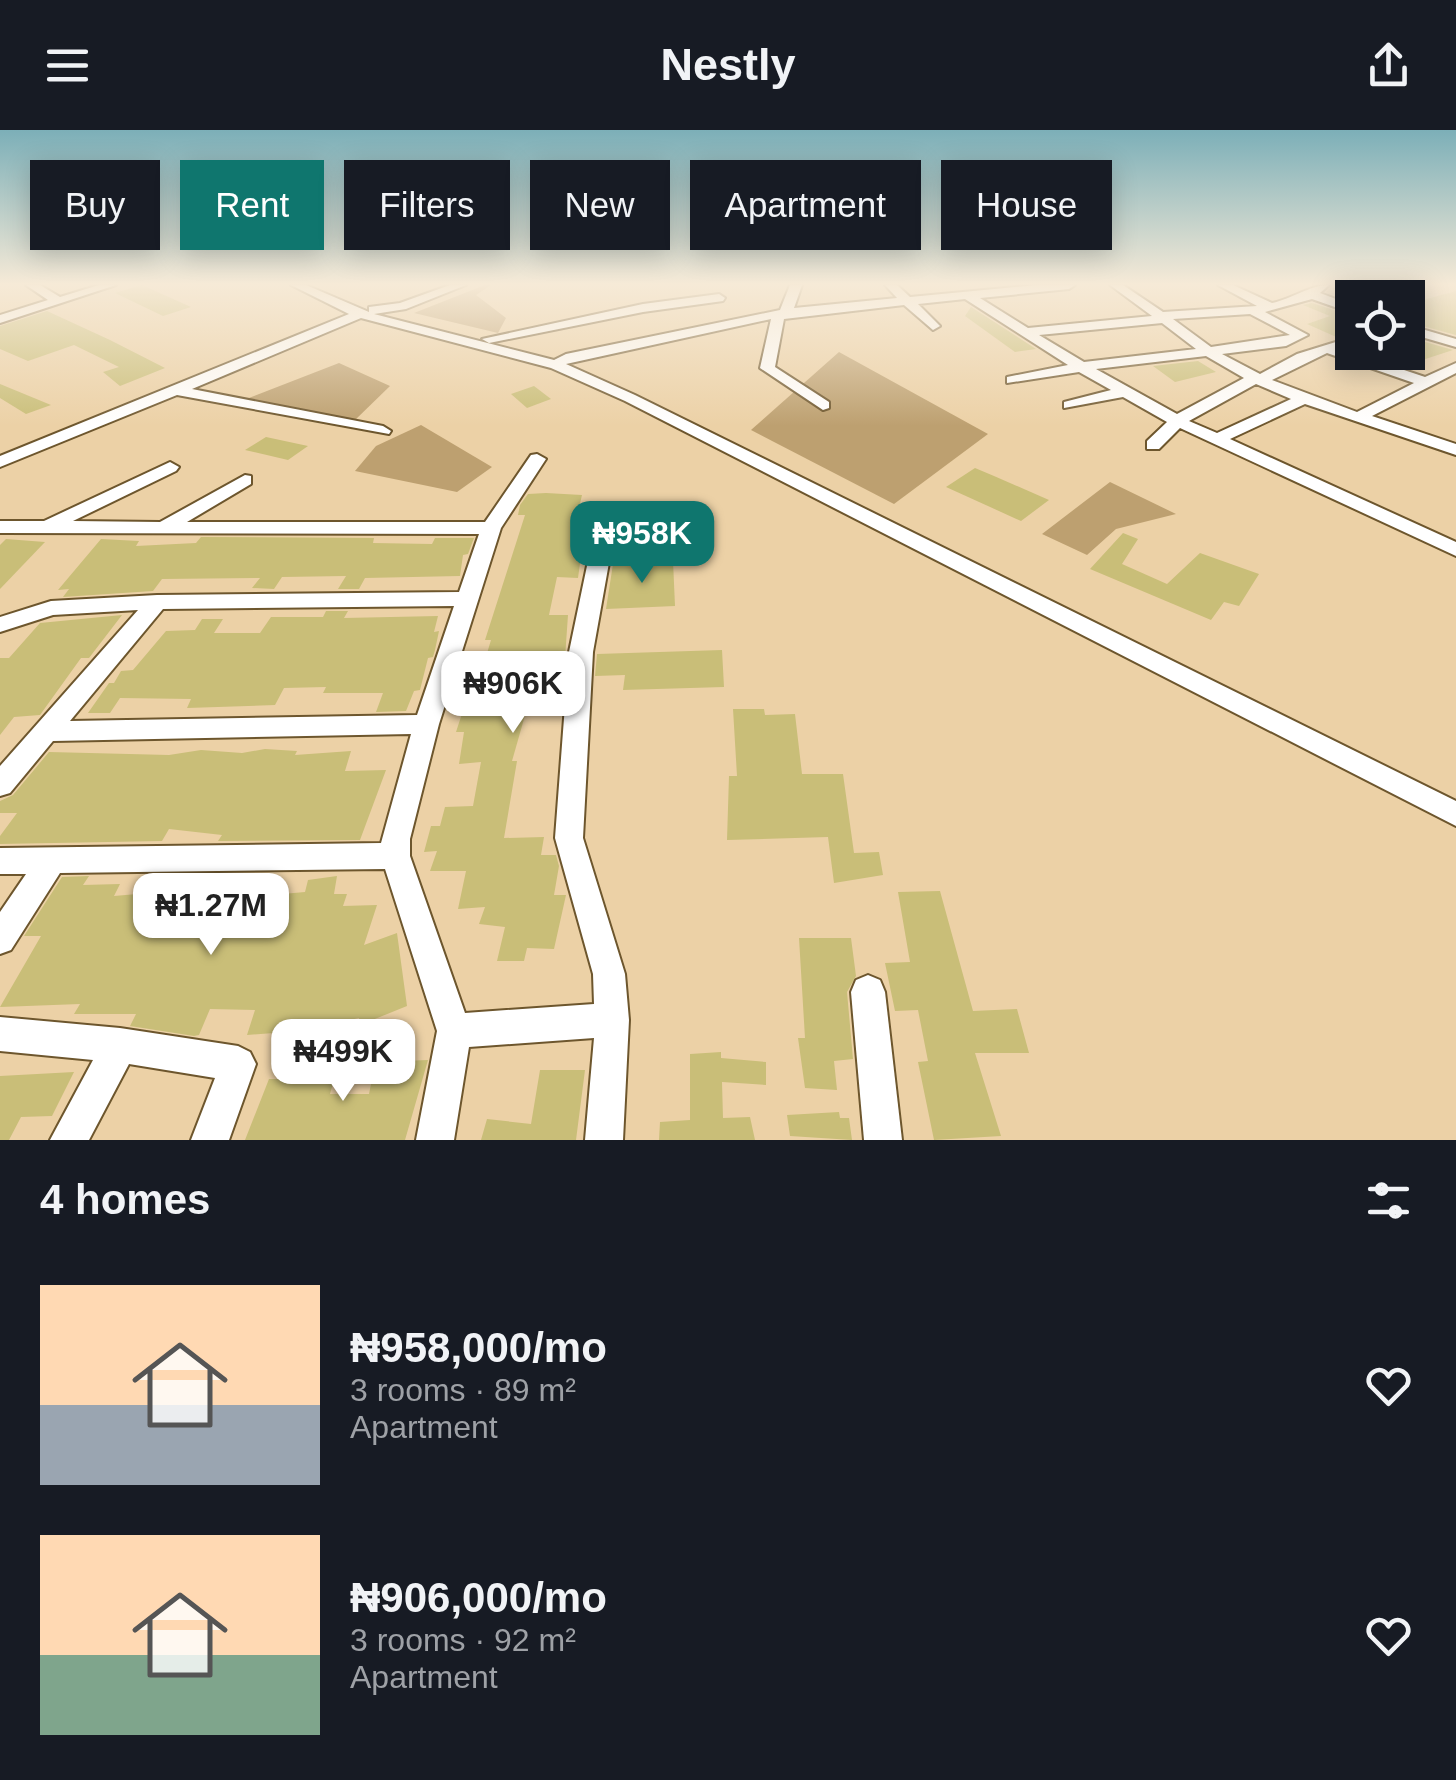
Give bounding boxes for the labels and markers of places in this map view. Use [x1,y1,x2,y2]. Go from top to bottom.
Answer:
pin: ₦958K [572,501,712,586]
pin: ₦906K [443,651,583,736]
pin: ₦1.27M [130,873,292,958]
pin: ₦499K [273,1019,413,1104]

